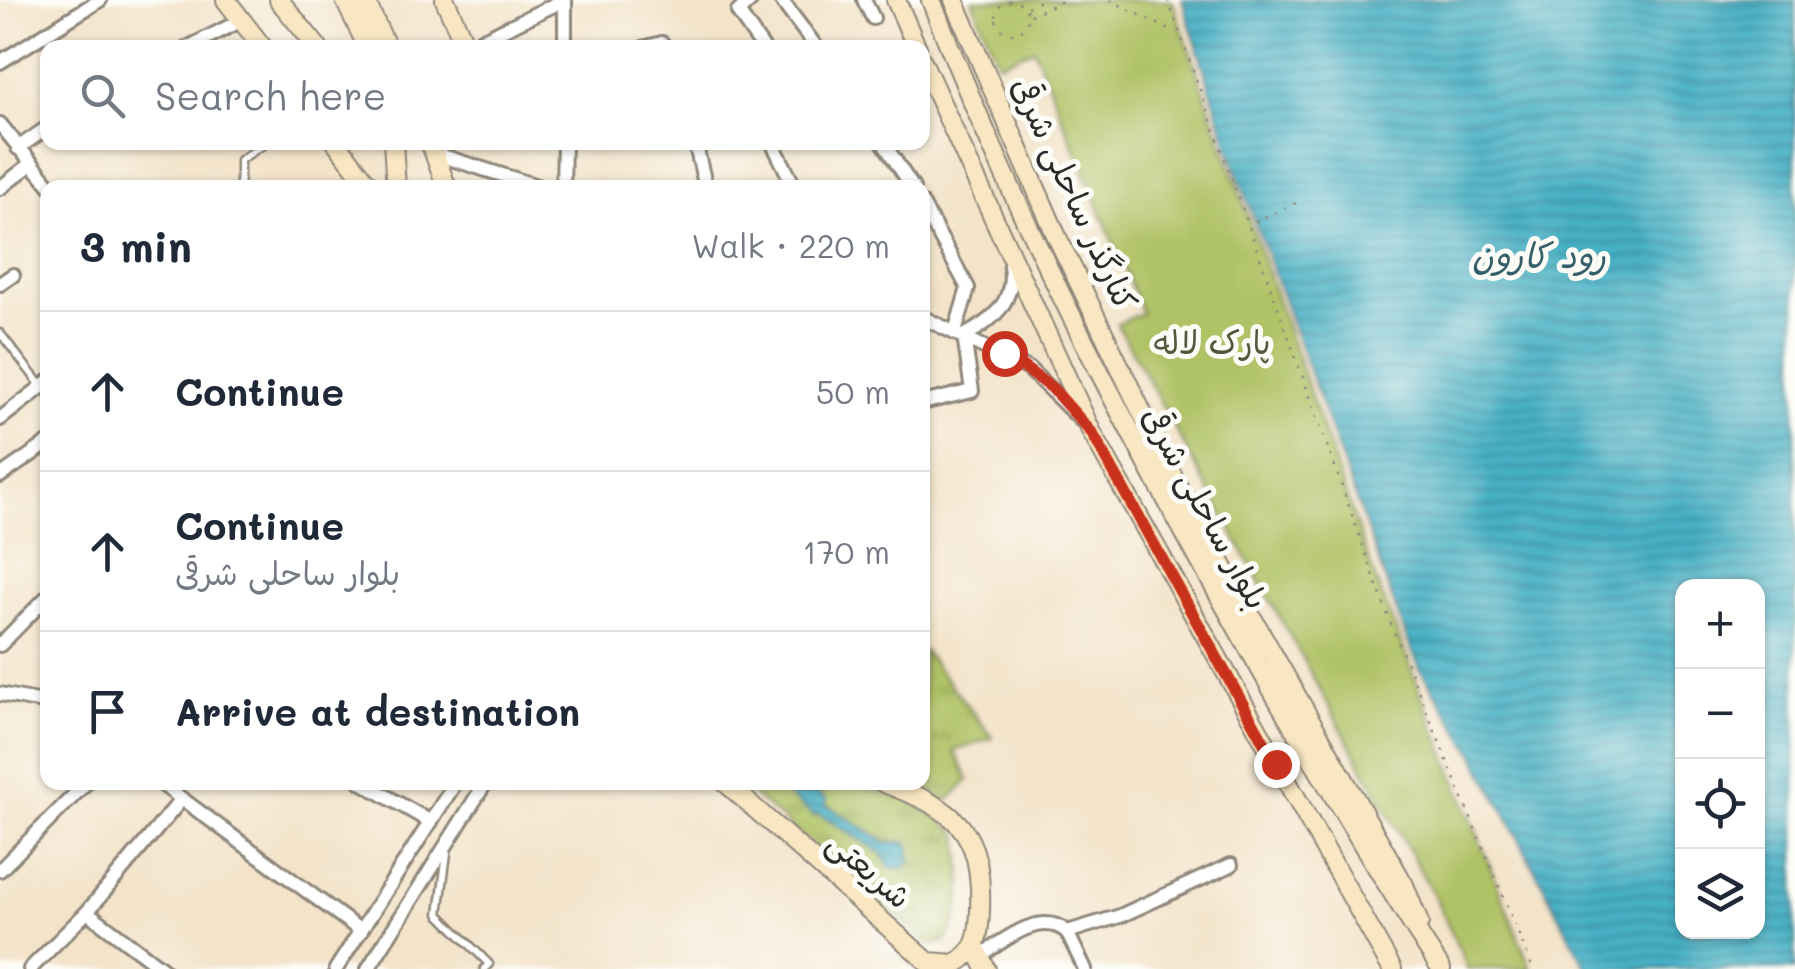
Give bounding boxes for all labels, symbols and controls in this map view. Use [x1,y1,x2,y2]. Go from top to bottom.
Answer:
search box [40,40,930,150]
icon: search [75,68,130,123]
text: Search here [155,70,386,120]
street label: کنارگذر ساحلی شرقی [1002,70,1148,317]
text: 3 min [80,218,192,273]
text: Walk · 220 m [691,224,890,266]
water label: رود کارون [1472,231,1606,277]
park label: پارک لاله [1153,320,1271,364]
route start [982,331,1028,377]
icon: ahead [80,364,135,419]
text: Continue [175,366,344,416]
text: 50 m [816,370,890,412]
street label: بلوار ساحلی شرقی [1132,398,1280,617]
text: Continue [175,500,344,550]
icon: ahead [80,524,135,579]
text: 170 m [802,530,890,572]
text: بلوار ساحلی شرقی [175,551,400,593]
map controls [1675,579,1765,939]
button: + [1675,579,1765,669]
button: − [1675,669,1765,759]
icon: arrive [80,684,135,739]
text: Arrive at destination [175,686,580,736]
route end [1254,742,1300,788]
button: locate [1675,759,1765,849]
street label: شریعتی [818,820,921,918]
button: layers [1675,849,1765,939]

